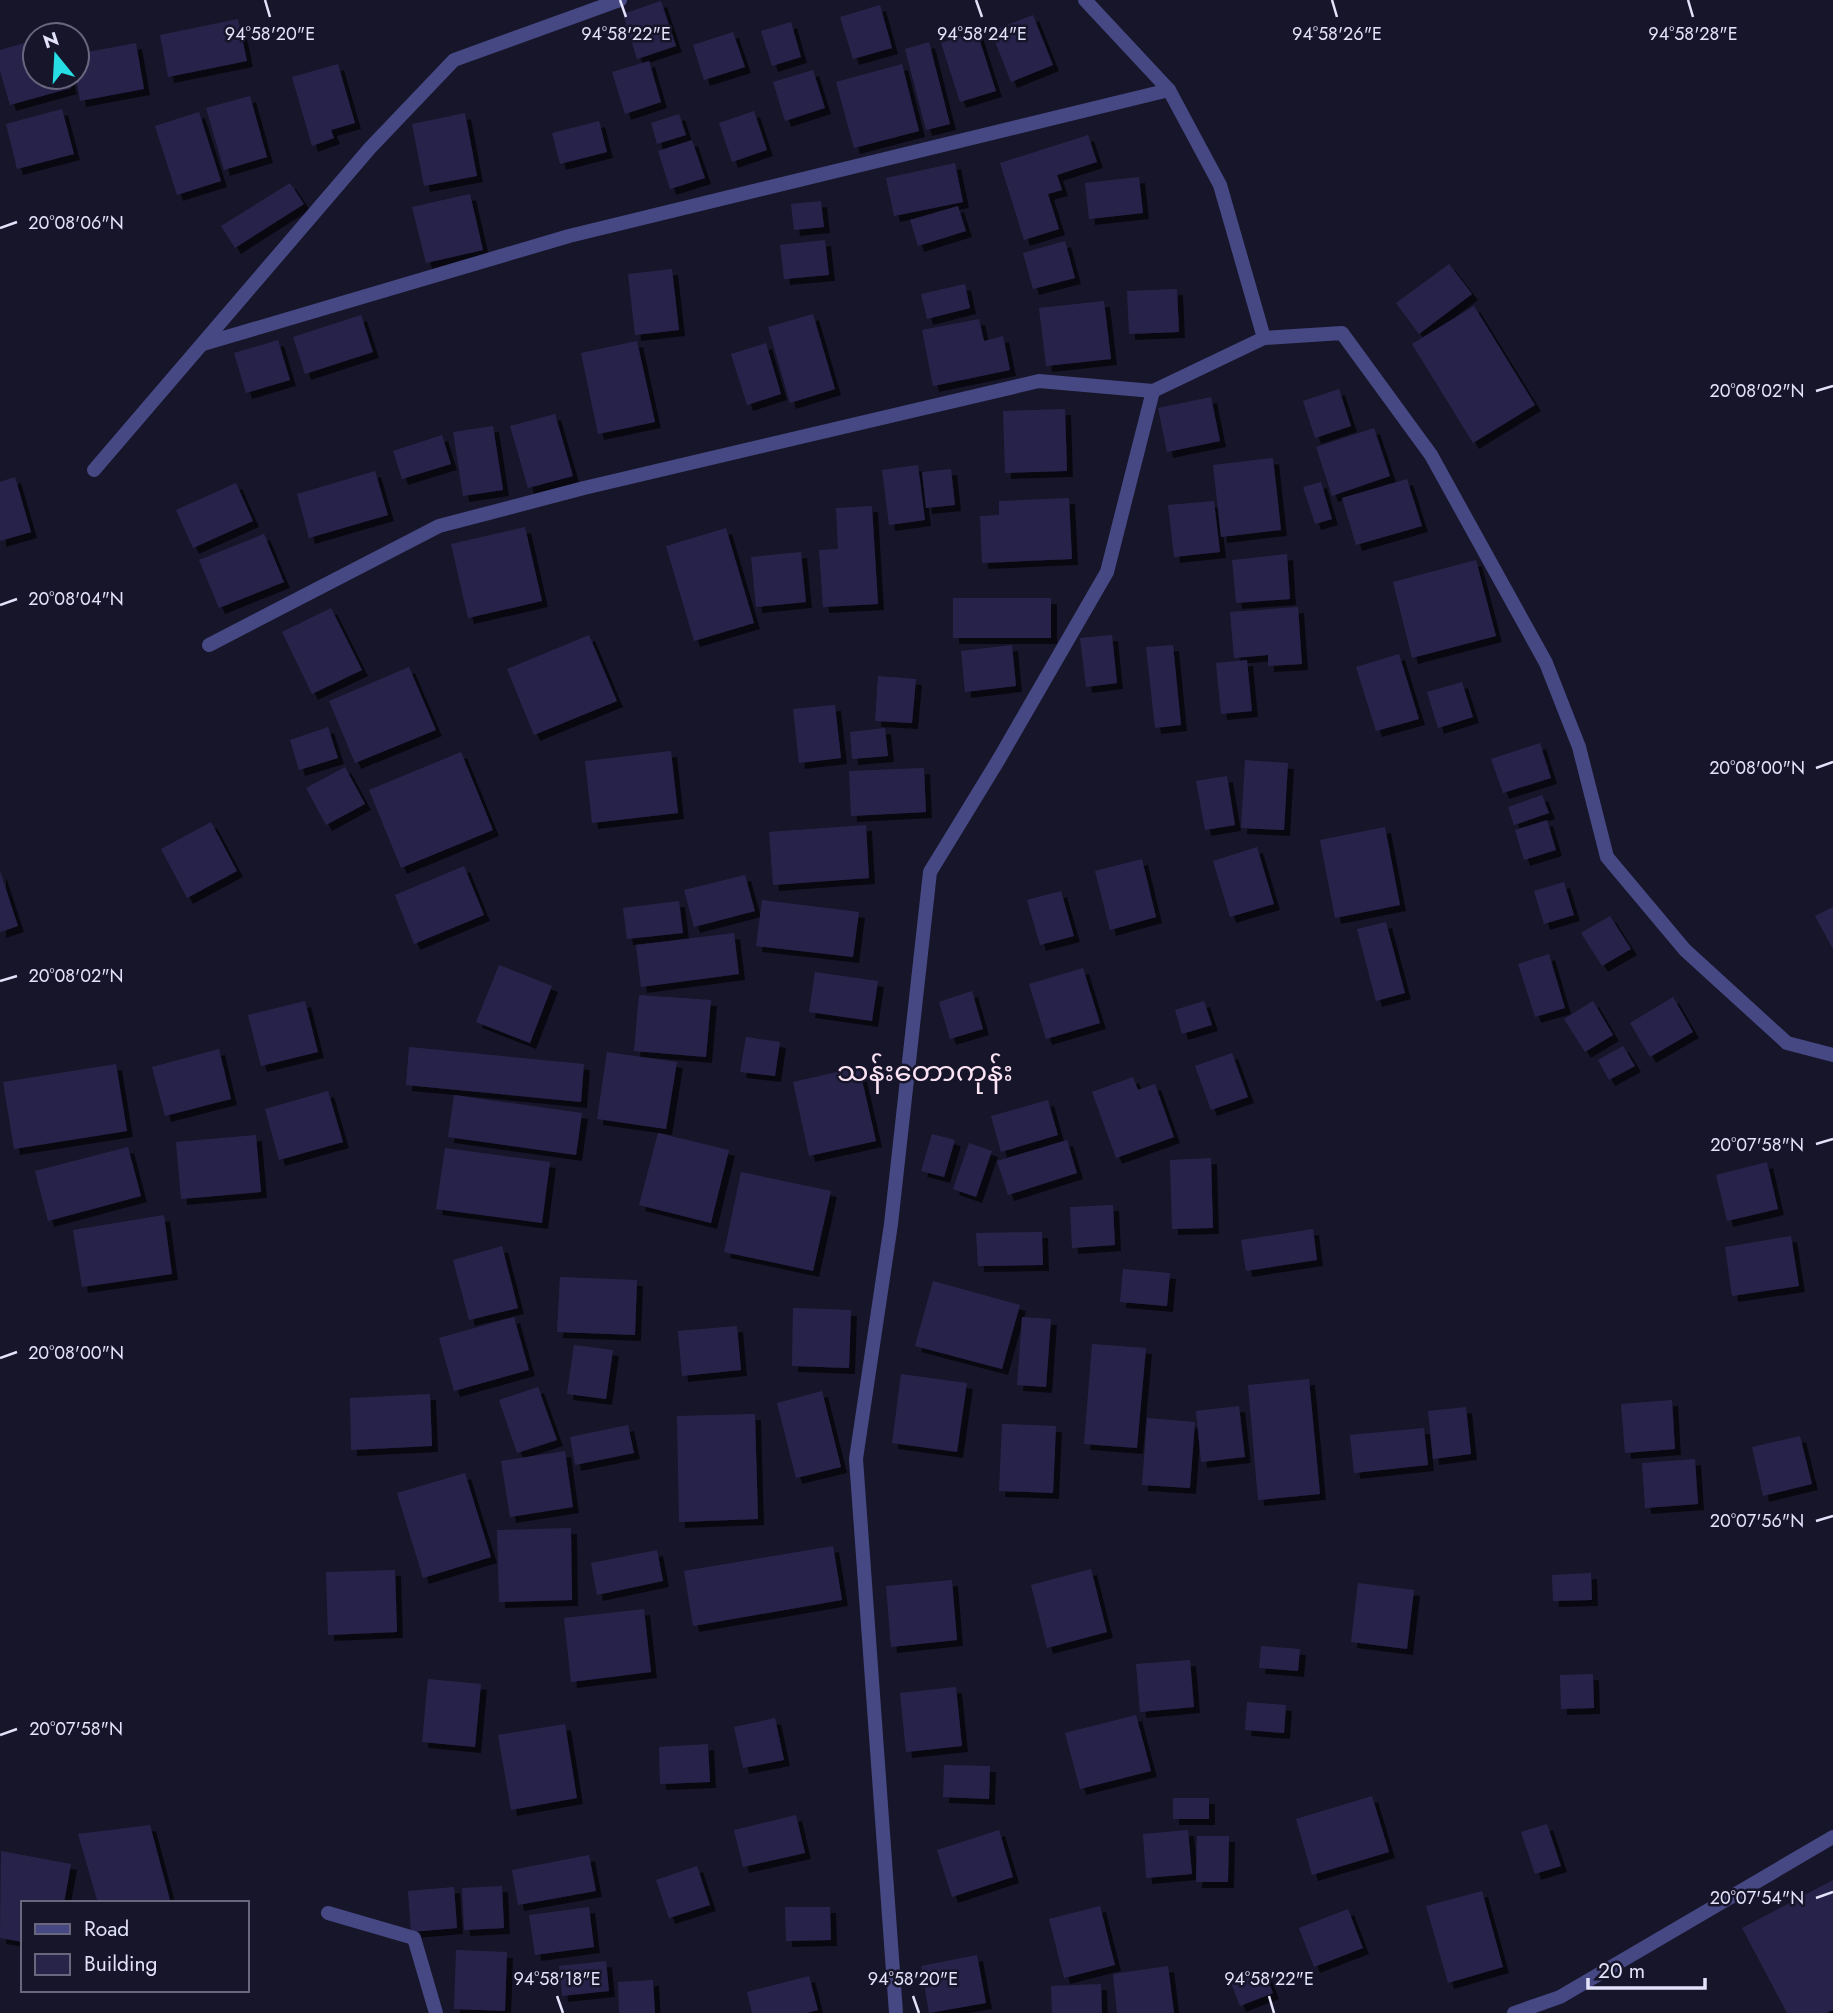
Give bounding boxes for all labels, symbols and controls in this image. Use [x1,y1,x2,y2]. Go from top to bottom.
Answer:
north arrow [21,21,91,91]
text: 94°58'20"E [225,21,315,47]
text: 94°58'22"E [581,21,671,47]
text: 94°58'24"E [937,21,1027,47]
text: 94°58'26"E [1292,21,1382,47]
text: 94°58'28"E [1648,21,1738,47]
text: N [40,25,62,55]
text: 20°08'06"N [28,210,124,236]
text: 20°08'02"N [1709,378,1805,404]
text: 20°08'04"N [28,586,124,612]
text: 20°08'00"N [1709,755,1805,781]
text: 20°08'02"N [28,963,124,989]
district label: သန်းတောကုန်း [837,1051,1013,1094]
text: 20°07'58"N [1710,1132,1804,1158]
text: 20°08'00"N [28,1340,124,1366]
text: 20°07'56"N [1710,1508,1804,1534]
text: 20°07'58"N [29,1716,123,1742]
text: 20°07'54"N [1710,1885,1804,1911]
legend [21,1901,248,1992]
text: Road [84,1914,129,1944]
scale bar [1588,1946,1705,1990]
text: Building [84,1949,157,1979]
text: 20 m [1598,1956,1645,1986]
text: 94°58'18"E [513,1966,601,1992]
text: 94°58'20"E [868,1966,958,1992]
text: 94°58'22"E [1224,1966,1314,1992]

